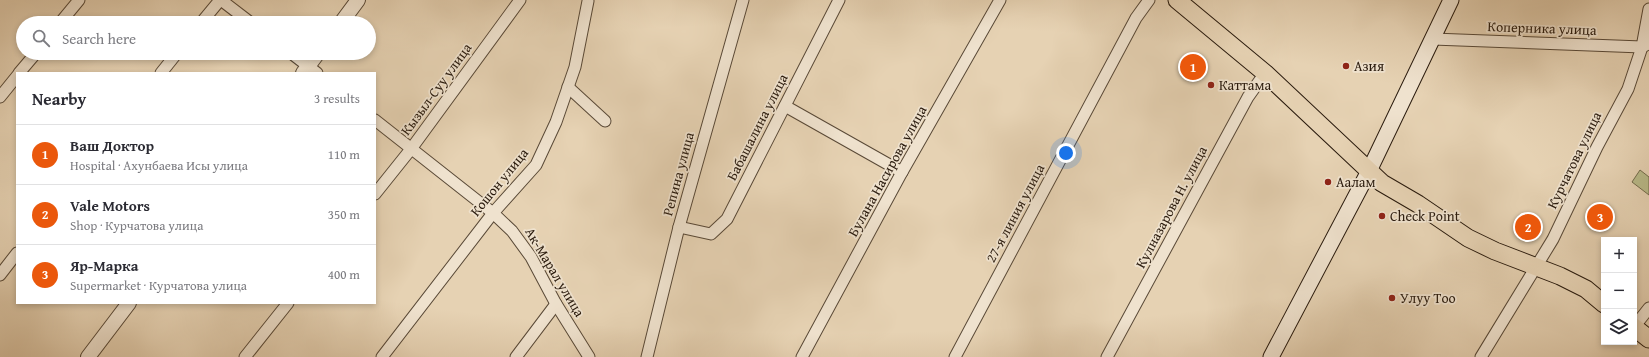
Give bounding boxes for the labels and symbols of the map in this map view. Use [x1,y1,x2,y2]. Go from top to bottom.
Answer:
street label: Коперника улица [1487,16,1597,40]
street label: Кызыл-Суу улица [396,39,476,139]
pin: 1 [1180,52,1206,82]
place label: Азия [1354,56,1384,76]
marker: Азия [1341,61,1351,71]
street label: Бабашалина улица [721,70,793,184]
place label: Каттама [1219,75,1271,95]
marker: Каттама [1206,80,1216,90]
street label: Булана Насирова улица [843,102,932,240]
street label: Курчатова улица [1542,108,1606,212]
street label: Репина улица [657,130,699,218]
street label: Кулназарова Н. улица [1130,142,1212,272]
street label: Кошон улица [465,143,533,220]
your location [1056,143,1076,163]
street label: 27-я линия улица [981,160,1050,266]
place label: Аалам [1336,172,1376,192]
marker: Аалам [1323,177,1333,187]
pin: 3 [1587,202,1613,232]
place label: Check Point [1390,206,1460,226]
marker: Check Point [1377,211,1387,221]
pin: 2 [1515,212,1541,242]
street label: Ак-Марал улица [520,224,590,321]
place label: Улуу Тоо [1400,288,1456,308]
marker: Улуу Тоо [1387,293,1397,303]

